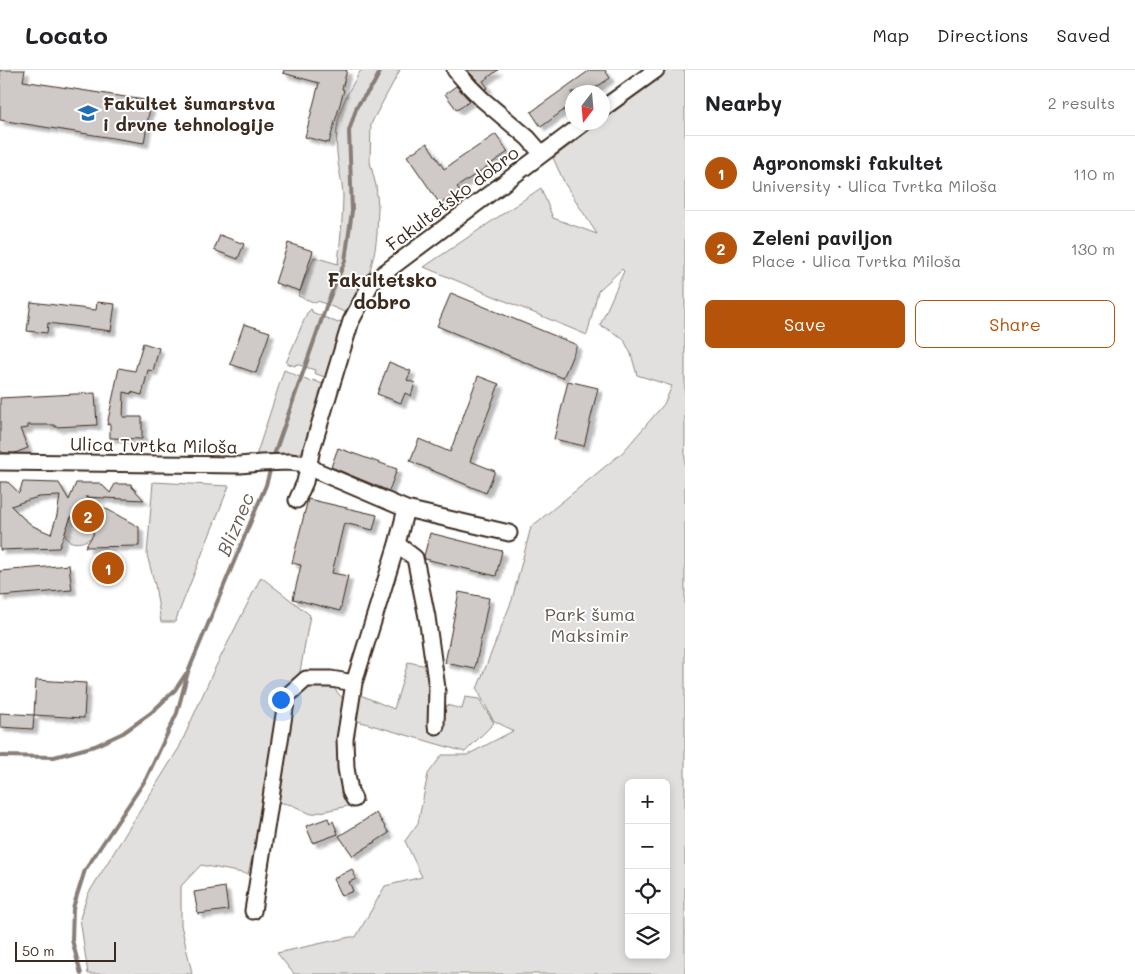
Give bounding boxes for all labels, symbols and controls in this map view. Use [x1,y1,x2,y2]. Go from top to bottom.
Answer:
text: Locato [25,19,108,50]
text: Map [872,23,909,47]
text: Directions [937,23,1029,47]
text: Saved [1057,23,1110,47]
north arrow [565,85,610,130]
text: Nearby [705,89,782,116]
place label: Fakultet šumarstva i drvne tehnologije [103,91,276,136]
text: 2 results [1048,92,1115,113]
school or university icon: Fakultet šumarstva i drvne tehnologije [77,102,99,124]
street label: Fakultetsko dobro [381,140,523,256]
text: Agronomski fakultet [752,150,943,175]
text: 1 [717,163,725,184]
text: 110 m [1073,163,1115,184]
text: University · Ulica Tvrtka Miloša [752,175,997,196]
text: Zeleni paviljon [752,225,893,250]
text: 2 [717,238,725,259]
text: 130 m [1071,238,1115,259]
text: Place · Ulica Tvrtka Miloša [752,250,961,271]
district label: Fakultetsko dobro [327,267,437,314]
button: Save [705,300,905,348]
button: Share [915,300,1115,348]
street label: Ulica Tvrtka Miloša [70,432,238,458]
water label: Bliznec [211,489,259,559]
pin: 2 [72,497,104,535]
pin: 1 [92,549,124,587]
park label: Park šuma Maksimir [545,602,635,647]
your location [268,687,294,713]
map controls [625,779,670,959]
button: + [625,779,670,824]
button: − [625,824,670,869]
button: locate [625,869,670,914]
button: layers [625,914,670,959]
scale bar [15,939,116,962]
text: 50 m [22,941,54,960]

